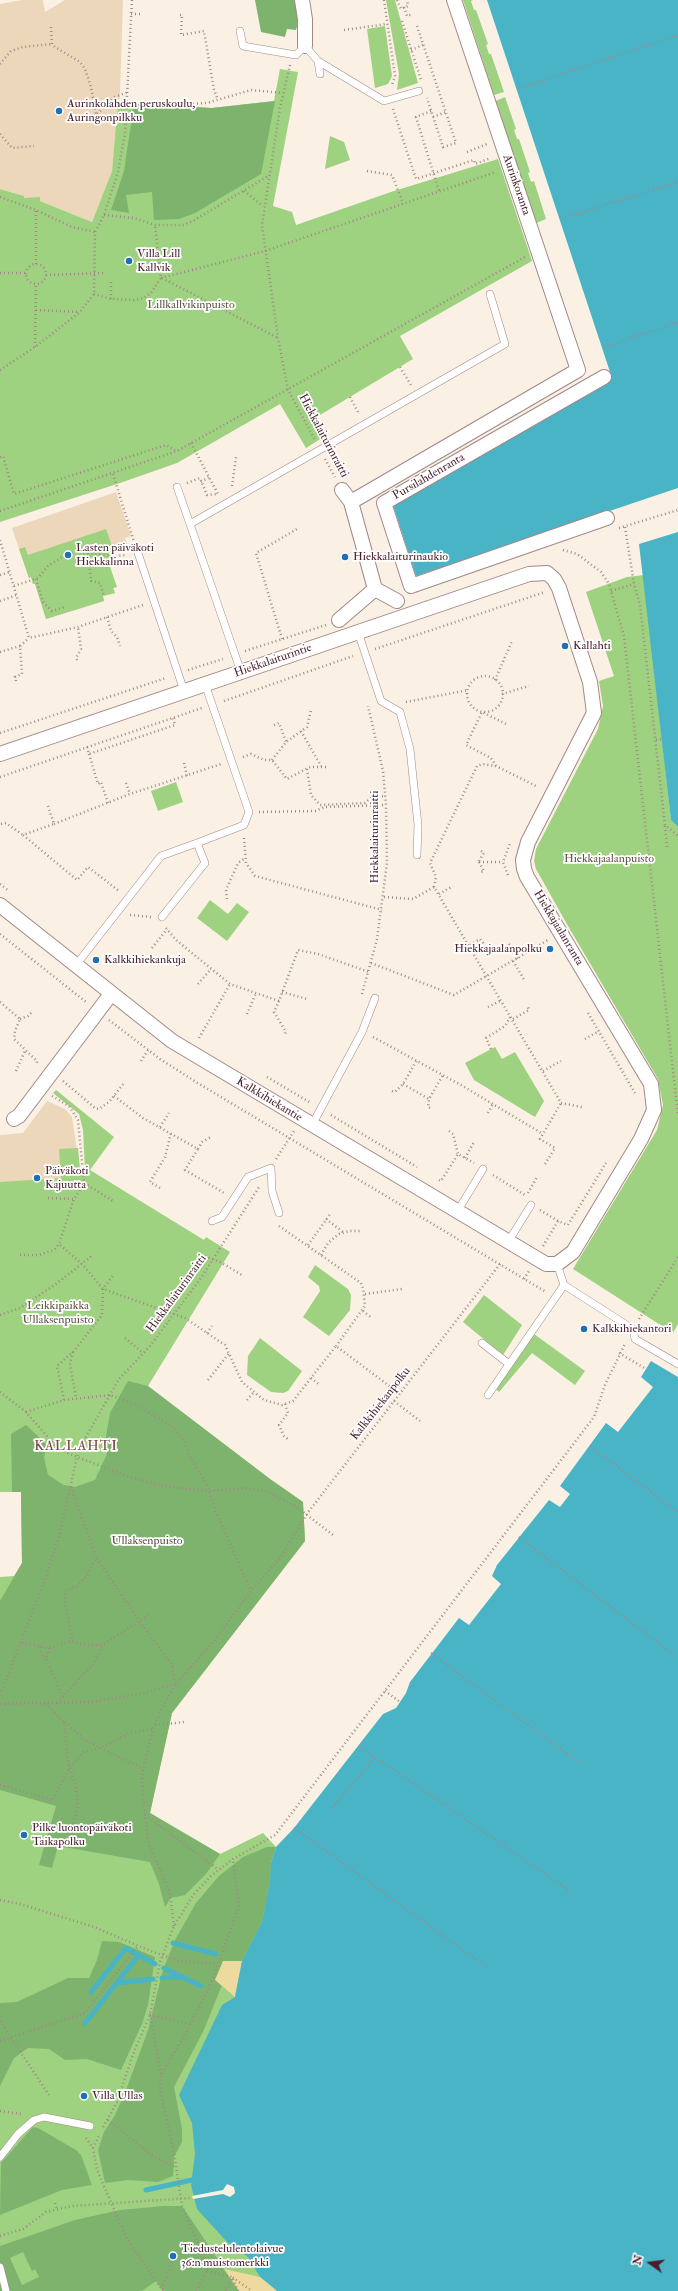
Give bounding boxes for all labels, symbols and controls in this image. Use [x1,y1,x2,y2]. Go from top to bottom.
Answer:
place label: Aurinkolahden peruskoulu, Auringonpilkku [67,97,195,125]
marker: Aurinkolahden peruskoulu, Auringonpilkku [54,106,64,116]
street label: Aurinkoranta [499,153,533,217]
place label: Villa Lill Kallvik [137,247,180,275]
marker: Villa Lill Kallvik [124,256,134,266]
park label: Lillkallvikinpuisto [147,298,235,312]
street label: Hiekkalaiturinraitti [295,392,351,480]
street label: Pursilahdenranta [390,451,468,503]
place label: Lasten päiväkoti Hiekkalinna [76,541,154,569]
marker: Lasten päiväkoti Hiekkalinna [63,550,73,560]
place label: Hiekkalaiturinaukio [353,550,448,564]
marker: Hiekkalaiturinaukio [340,552,350,562]
place label: Kallahti [573,639,611,653]
street label: Hiekkalaiturintie [232,641,314,681]
marker: Kallahti [560,641,570,651]
street label: Hiekkalaiturinraitti [368,791,382,883]
park label: Hiekkajaalanpuisto [564,852,654,866]
street label: Hiekkajaalanranta [530,888,586,968]
place label: Hiekkajaalanpolku [454,942,542,956]
marker: Hiekkajaalanpolku [545,944,555,954]
place label: Kalkkihiekankuja [104,953,186,967]
marker: Kalkkihiekankuja [91,955,101,965]
street label: Kalkkihiekantie [233,1075,305,1125]
place label: Päiväkoti Kajuutta [45,1164,89,1192]
marker: Päiväkoti Kajuutta [32,1173,42,1183]
street label: Hiekkalaiturinraitti [144,1252,210,1336]
park label: Leikkipaikka Ullaksenpuisto [22,1299,94,1327]
place label: Kalkkihiekantori [592,1322,671,1336]
marker: Kalkkihiekantori [579,1324,589,1334]
street label: Kalkkihiekanpolku [348,1365,414,1443]
district label: KALLAHTI [34,1439,118,1455]
park label: Ullaksenpuisto [111,1534,183,1548]
place label: Pilke luontopäiväkoti Taikapolku [32,1821,132,1849]
marker: Pilke luontopäiväkoti Taikapolku [19,1830,29,1840]
place label: Villa Ullas [92,2089,143,2103]
marker: Villa Ullas [79,2091,89,2101]
place label: Tiedustelulentolaivue 36:n muistomerkki [181,2242,284,2270]
north arrow [630,2243,670,2283]
marker: Tiedustelulentolaivue 36:n muistomerkki [168,2251,178,2261]
text: N [630,2254,645,2266]

